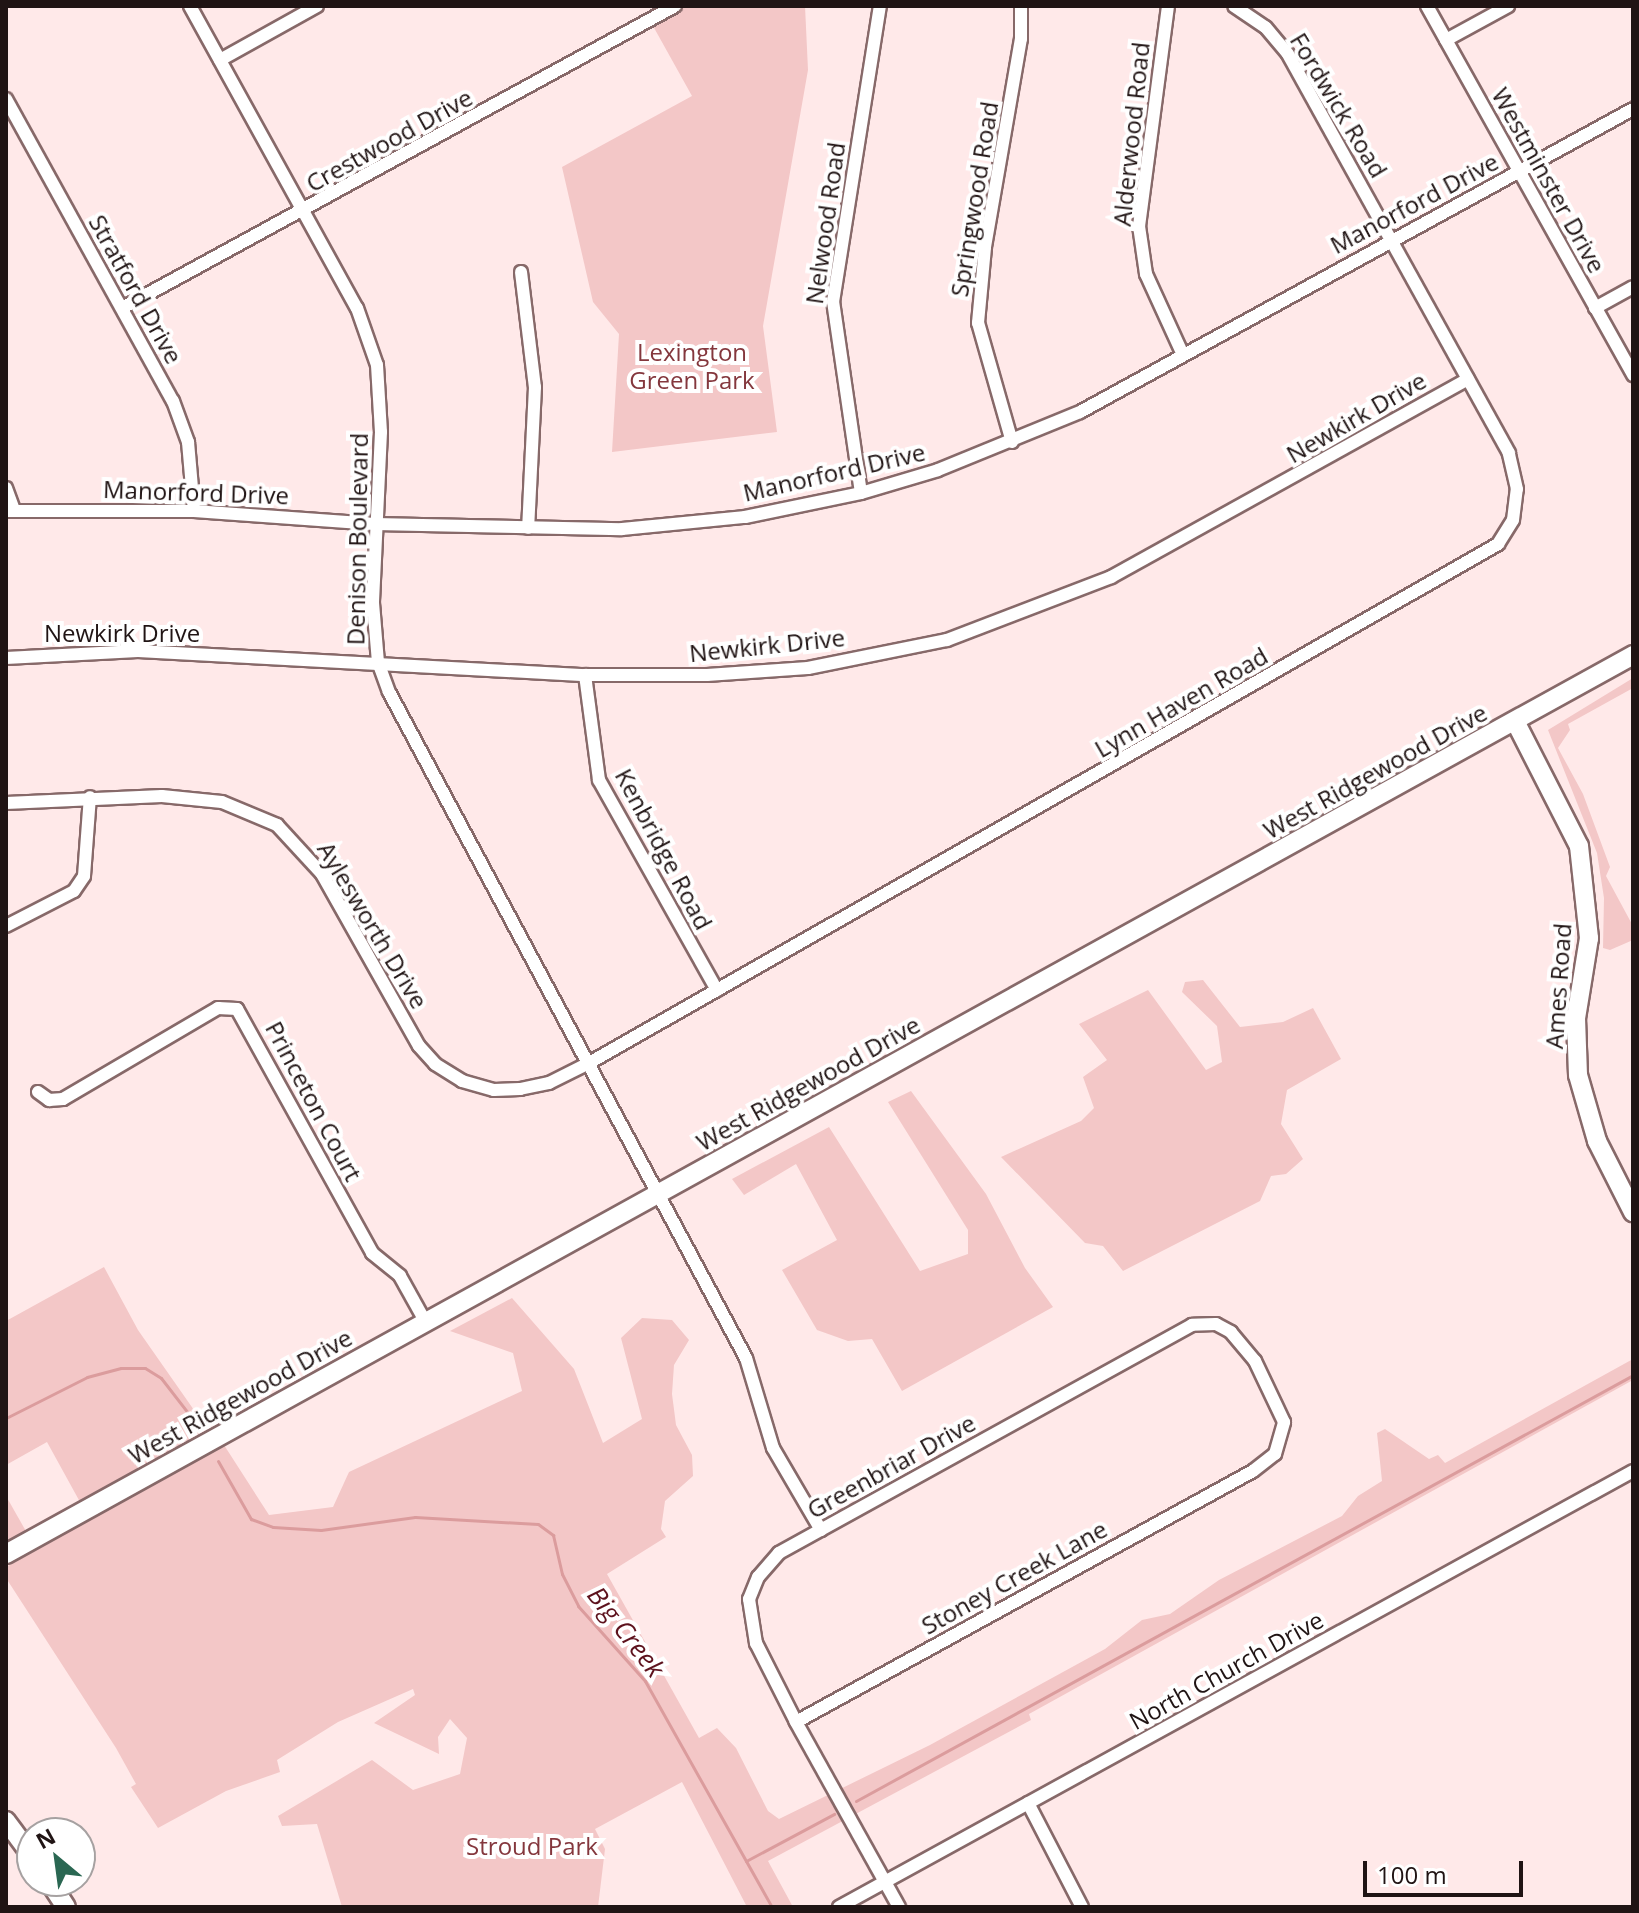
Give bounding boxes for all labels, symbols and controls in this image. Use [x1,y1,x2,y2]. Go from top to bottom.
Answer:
street label: Fordwick Road [1285,27,1393,183]
street label: Alderwood Road [1107,41,1155,227]
street label: Crestwood Drive [301,82,477,198]
street label: Westminster Drive [1486,83,1612,277]
street label: Springwood Road [944,99,1004,299]
street label: Nelwood Road [799,140,851,306]
street label: Manorford Drive [1325,147,1503,259]
street label: Stratford Drive [83,210,189,368]
park label: Lexington Green Park [629,338,755,394]
street label: Newkirk Drive [1281,365,1431,469]
street label: Denison Boulevard [341,433,373,645]
street label: Manorford Drive [740,437,928,507]
street label: Manorford Drive [103,474,289,510]
street label: Newkirk Drive [44,619,200,647]
street label: Newkirk Drive [688,623,846,667]
street label: Lynn Haven Road [1089,641,1273,763]
street label: West Ridgewood Drive [1258,698,1492,844]
street label: Kenbridge Road [609,764,719,934]
street label: Aylesworth Drive [312,836,434,1014]
street label: Ames Road [1539,922,1577,1050]
street label: West Ridgewood Drive [691,1010,925,1156]
street label: Princeton Court [260,1016,368,1186]
street label: West Ridgewood Drive [123,1323,357,1469]
street label: Greenbriar Drive [802,1408,980,1524]
street label: Stoney Creek Lane [916,1514,1112,1640]
water label: Big Creek [581,1580,671,1684]
street label: North Church Drive [1124,1605,1328,1735]
north arrow [16,1817,96,1897]
text: N [30,1820,60,1855]
park label: Stroud Park [466,1832,598,1860]
scale bar [1367,1845,1527,1895]
text: 100 m [1377,1858,1447,1891]

